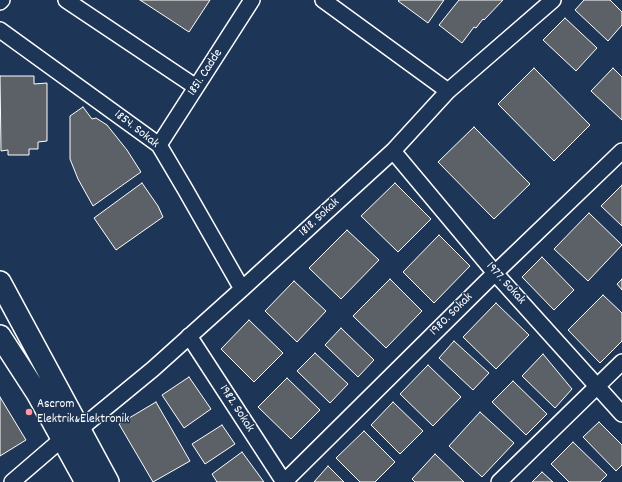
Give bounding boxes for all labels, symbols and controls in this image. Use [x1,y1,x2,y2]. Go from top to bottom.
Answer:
street label: 1851. Cadde [185,47,227,99]
street label: 1854. Sokak [110,108,162,152]
street label: 1818. Sokak [297,195,343,241]
street label: 1977. Sokak [482,259,528,309]
street label: 1980. Sokak [427,290,477,340]
street label: 1982. Sokak [215,382,257,436]
place label: Ascrom Elektrik&Elektronik [37,397,129,428]
marker: Ascrom Elektrik&Elektronik [24,407,34,417]

